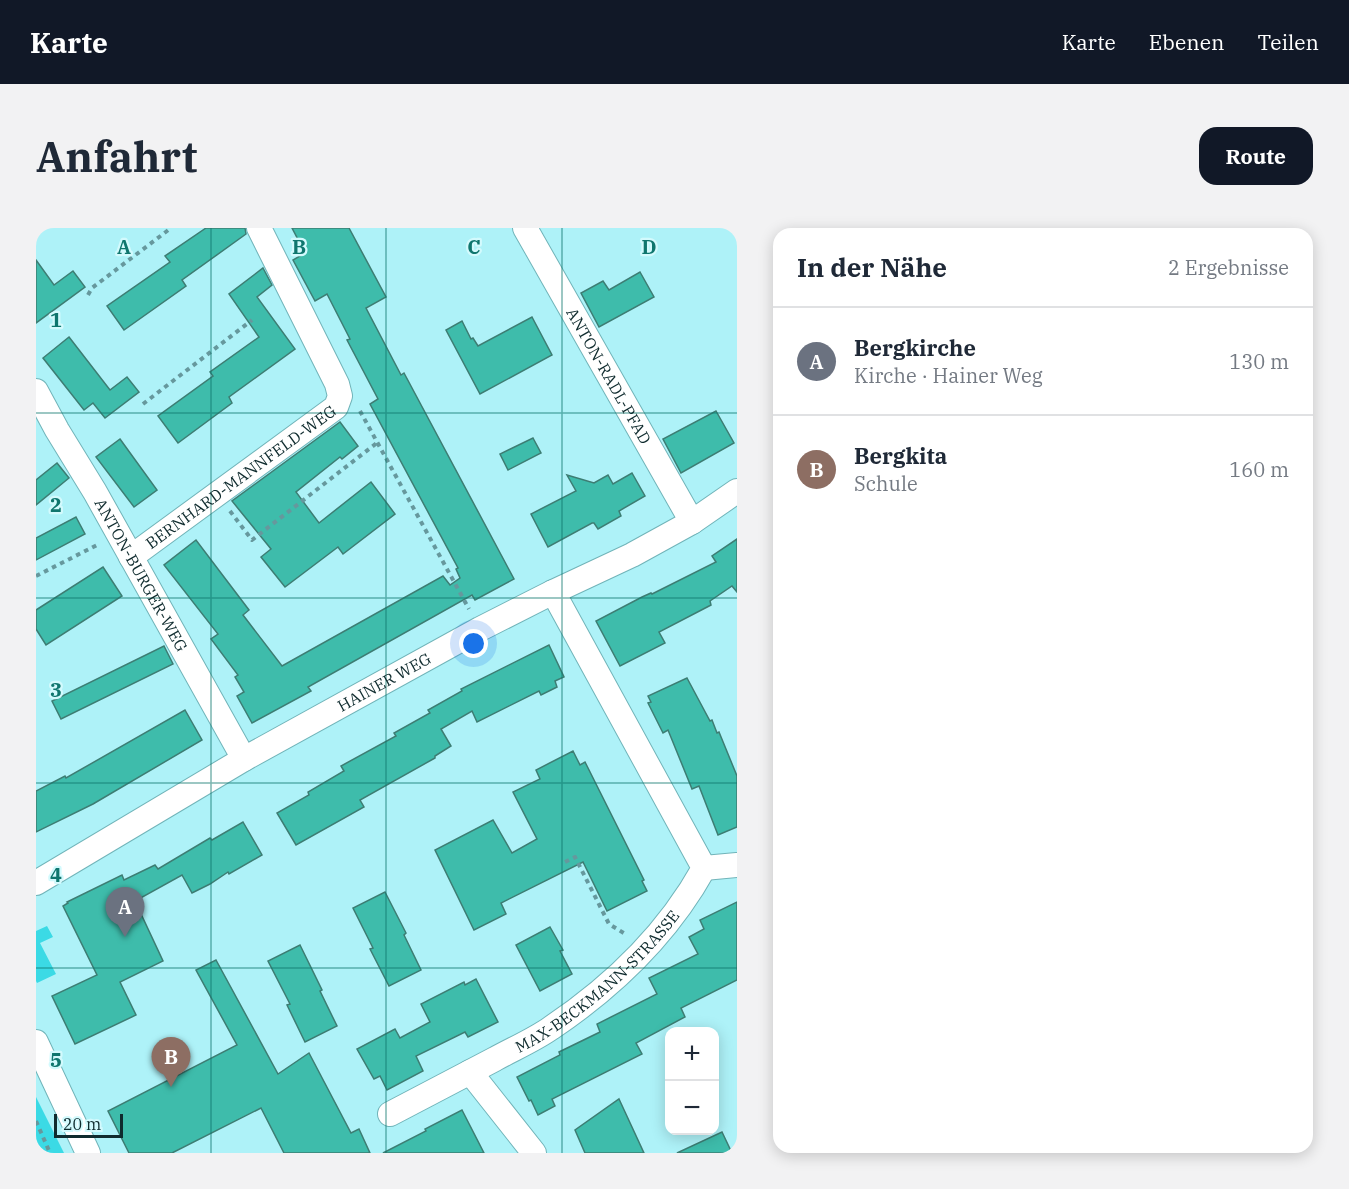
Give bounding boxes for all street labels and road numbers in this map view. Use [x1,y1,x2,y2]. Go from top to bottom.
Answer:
street label: ANTON-RADL-PFAD [562,304,656,448]
street label: BERNHARD-MANNFELD-WEG [142,400,340,553]
street label: ANTON-BURGER-WEG [91,495,192,655]
street label: HAINER WEG [334,648,434,716]
street label: MAX-BECKMANN-STRASSE [512,906,683,1057]

